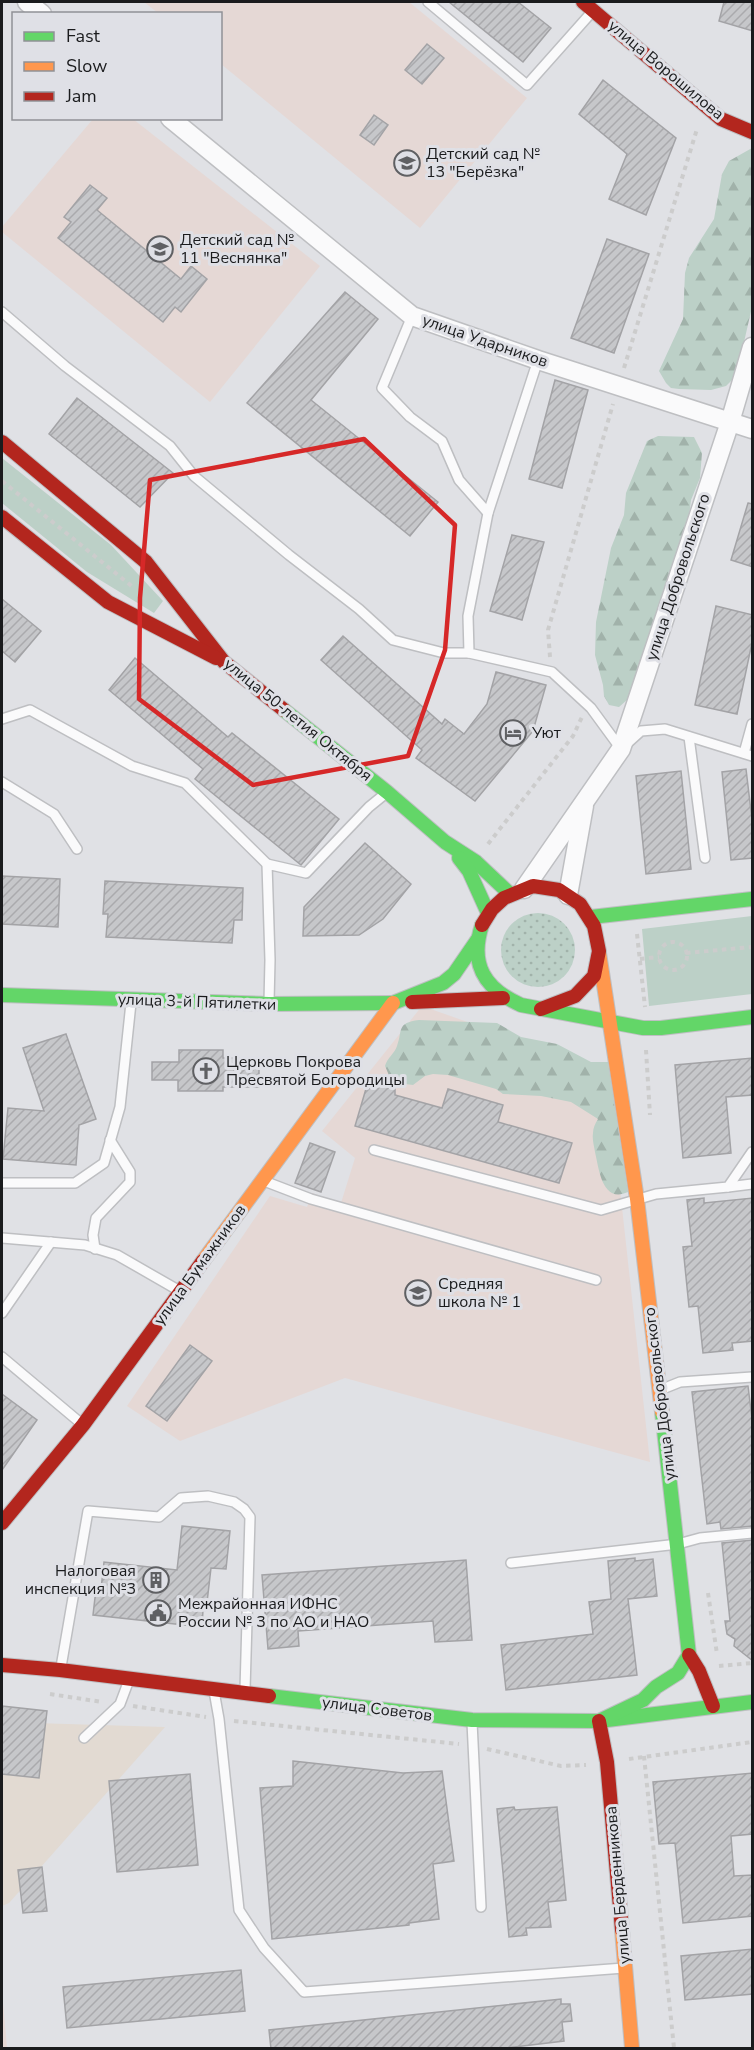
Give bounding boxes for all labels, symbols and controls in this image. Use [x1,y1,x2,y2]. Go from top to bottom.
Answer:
legend [12,12,222,120]
street label: улица Ворошилова [603,15,729,125]
text: Fast [66,24,101,48]
text: Slow [66,54,107,78]
text: Jam [65,84,97,108]
place label: Детский сад № 13 "Берёзка" [426,143,540,183]
school or university icon: Детский сад № 13 "Берёзка" [392,148,422,178]
place label: Детский сад № 11 "Веснянка" [180,229,294,269]
school or university icon: Детский сад № 11 "Веснянка" [145,234,175,264]
street label: улица Ударников [419,309,551,373]
street label: улица Добровольского [641,491,715,663]
street label: улица 50-летия Октября [219,653,377,787]
hotel icon: Уют [498,718,528,748]
place label: Уют [531,722,562,744]
street label: улица 3-й Пятилетки [117,988,277,1016]
place label: Церковь Покрова Пресвятой Богородицы [226,1051,405,1091]
church icon: Церковь Покрова Пресвятой Богородицы [191,1056,221,1086]
street label: улица Бумажников [149,1200,251,1330]
place label: Средняя школа № 1 [438,1273,521,1313]
school or university icon: Средняя школа № 1 [403,1278,433,1308]
street label: улица Добровольского [638,1306,682,1482]
place label: Налоговая инспекция №3 [25,1560,136,1600]
building icon: Налоговая инспекция №3 [141,1565,171,1595]
place label: Межрайонная ИФНС России № 3 по АО и НАО [178,1593,369,1633]
public building icon: Межрайонная ИФНС России № 3 по АО и НАО [143,1598,173,1628]
street label: улица Советов [321,1691,434,1727]
street label: улица Берденникова [600,1805,636,1965]

